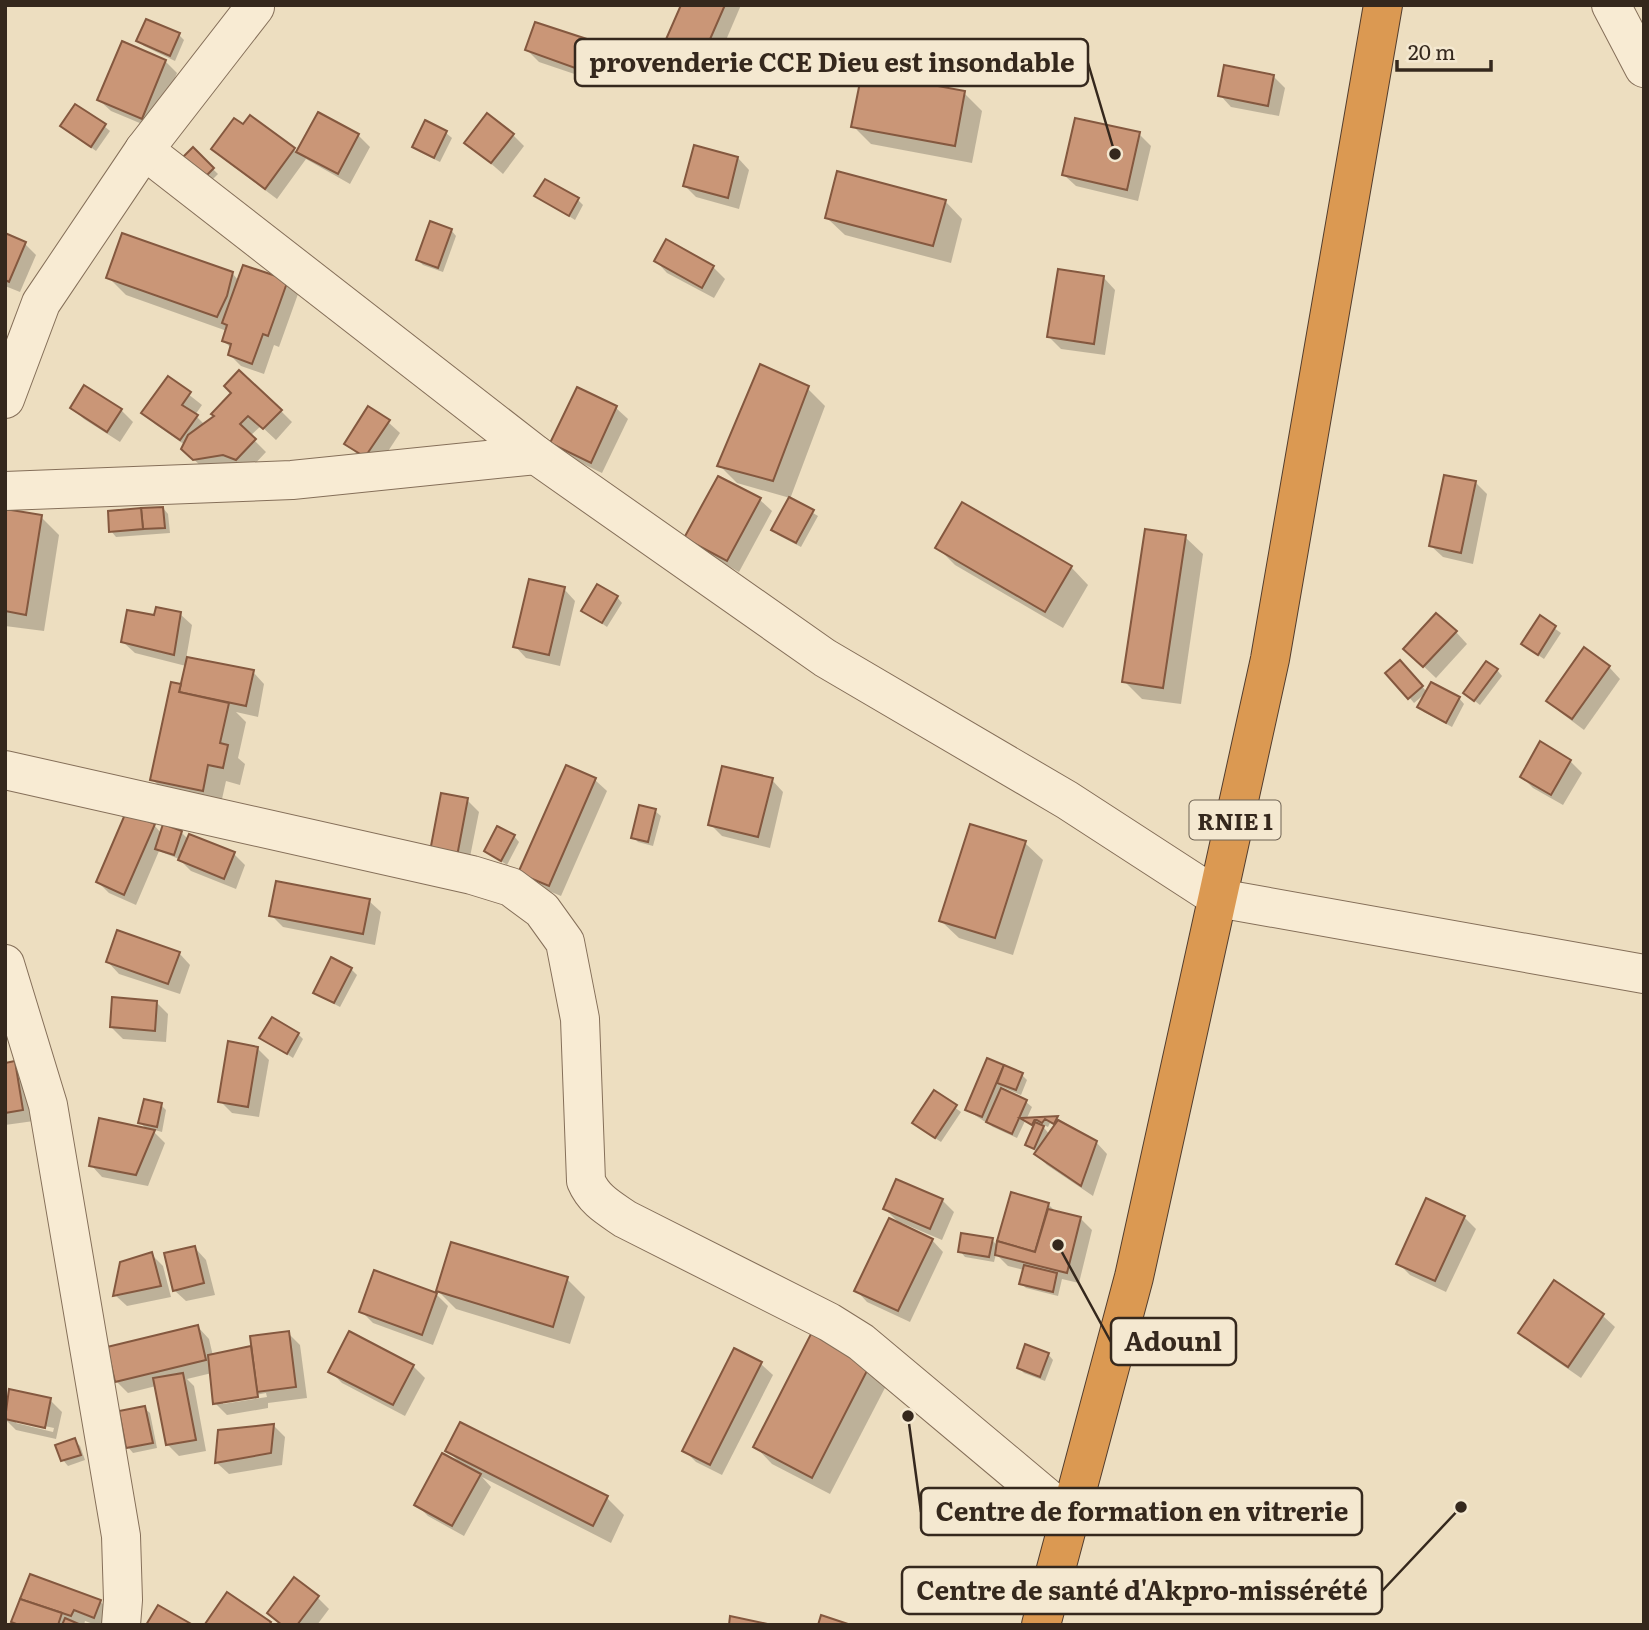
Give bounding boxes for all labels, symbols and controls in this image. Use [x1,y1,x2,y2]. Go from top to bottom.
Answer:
scale bar [1397,28,1492,72]
text: 20 m [1408,35,1455,66]
callout: provenderie CCE Dieu est insondable [575,39,1088,86]
text: provenderie CCE Dieu est insondable [589,41,1075,80]
road number: RNIE 1 [1190,800,1280,840]
callout: Adounl [1111,1318,1236,1365]
text: Adounl [1124,1320,1222,1359]
callout: Centre de formation en vitrerie [921,1488,1362,1535]
text: Centre de formation en vitrerie [936,1490,1348,1529]
callout: Centre de santé d'Akpro-missérété [902,1567,1382,1614]
text: Centre de santé d'Akpro-missérété [916,1569,1368,1608]

